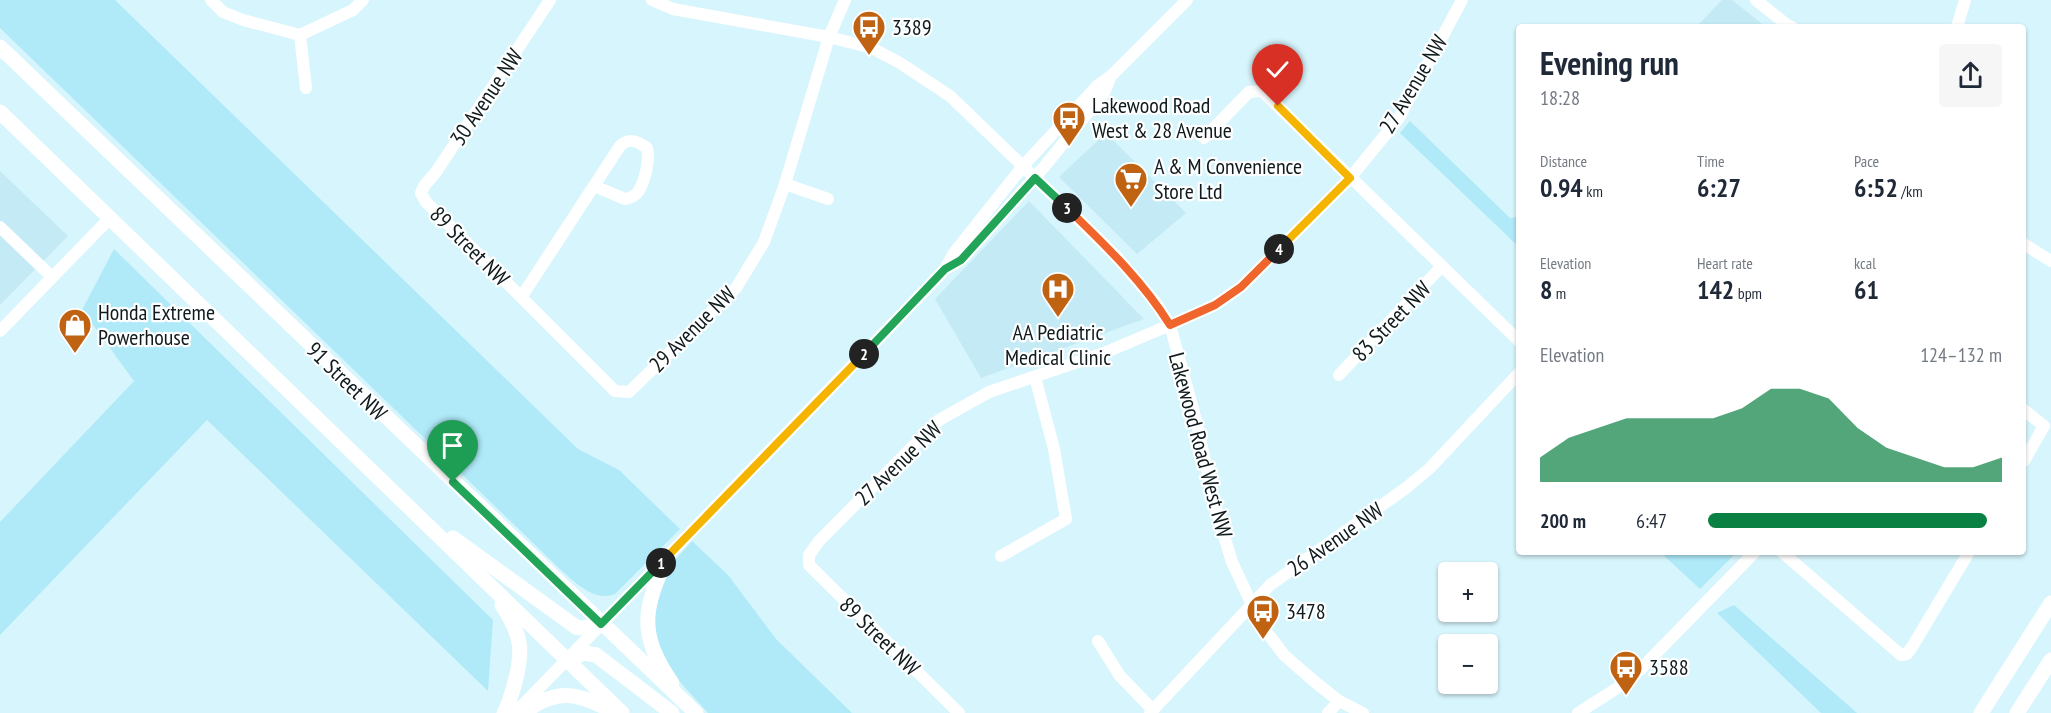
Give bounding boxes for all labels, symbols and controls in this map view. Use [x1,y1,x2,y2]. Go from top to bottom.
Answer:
bus stop icon: 3389 [851,9,887,56]
place label: 3389 [892,13,932,41]
street label: 27 Avenue NW [1373,30,1453,138]
text: Evening run [1540,41,1679,84]
street label: 30 Avenue NW [443,43,529,151]
pin [1252,44,1303,106]
button: share [1939,44,2002,107]
icon: check [1261,53,1294,86]
text: 18:28 [1540,85,1580,111]
place label: Lakewood Road West & 28 Avenue [1092,91,1232,144]
bus stop icon: Lakewood Road West & 28 Avenue [1051,100,1087,147]
text: Distance [1540,151,1587,171]
text: Time [1697,151,1725,171]
text: Pace [1854,151,1879,171]
place label: A & M Convenience Store Ltd [1154,152,1302,205]
supermarket icon: A & M Convenience Store Ltd [1113,161,1149,208]
text: 0.94 [1540,171,1583,204]
text: 6:27 [1697,171,1741,204]
text: 6:52 [1854,171,1898,204]
text: km [1583,181,1603,201]
text: /km [1898,181,1923,201]
pin: 3 [1052,193,1082,223]
text: 3 [1063,198,1071,218]
street label: 89 Street NW [424,200,516,292]
pin: 4 [1264,234,1294,264]
text: 4 [1275,239,1283,259]
text: Elevation [1540,253,1591,273]
text: Heart rate [1697,253,1753,273]
text: kcal [1854,253,1876,273]
hospital icon: AA Pediatric Medical Clinic [1040,271,1076,318]
text: 8 [1540,273,1552,306]
text: 142 [1697,273,1734,306]
text: 61 [1854,273,1879,306]
street label: 83 Street NW [1346,275,1436,367]
street label: 29 Avenue NW [643,280,741,378]
text: m [1552,283,1566,303]
text: bpm [1734,283,1762,303]
place label: Honda Extreme Powerhouse [98,298,215,351]
shop icon: Honda Extreme Powerhouse [57,307,93,354]
place label: AA Pediatric Medical Clinic [1005,318,1111,371]
street label: 91 Street NW [301,336,393,426]
pin: 2 [849,339,879,369]
text: Elevation [1540,342,1604,368]
text: 124–132 m [1920,342,2002,368]
text: 2 [860,344,868,364]
street label: Lakewood Road West NW [1163,349,1239,541]
street label: 27 Avenue NW [849,415,947,511]
pin [427,420,478,482]
icon: arrive [436,429,469,462]
street label: 26 Avenue NW [1282,496,1389,582]
text: 200 m [1540,508,1586,534]
text: 6:47 [1636,508,1667,534]
pin: 1 [646,548,676,578]
text: 1 [657,553,665,573]
map controls [1438,562,1498,694]
button: + [1438,562,1498,622]
street label: 89 Street NW [834,591,926,681]
bus stop icon: 3478 [1245,593,1281,640]
place label: 3478 [1286,597,1326,625]
button: − [1438,634,1498,694]
bus stop icon: 3588 [1608,649,1644,696]
place label: 3588 [1649,653,1689,681]

